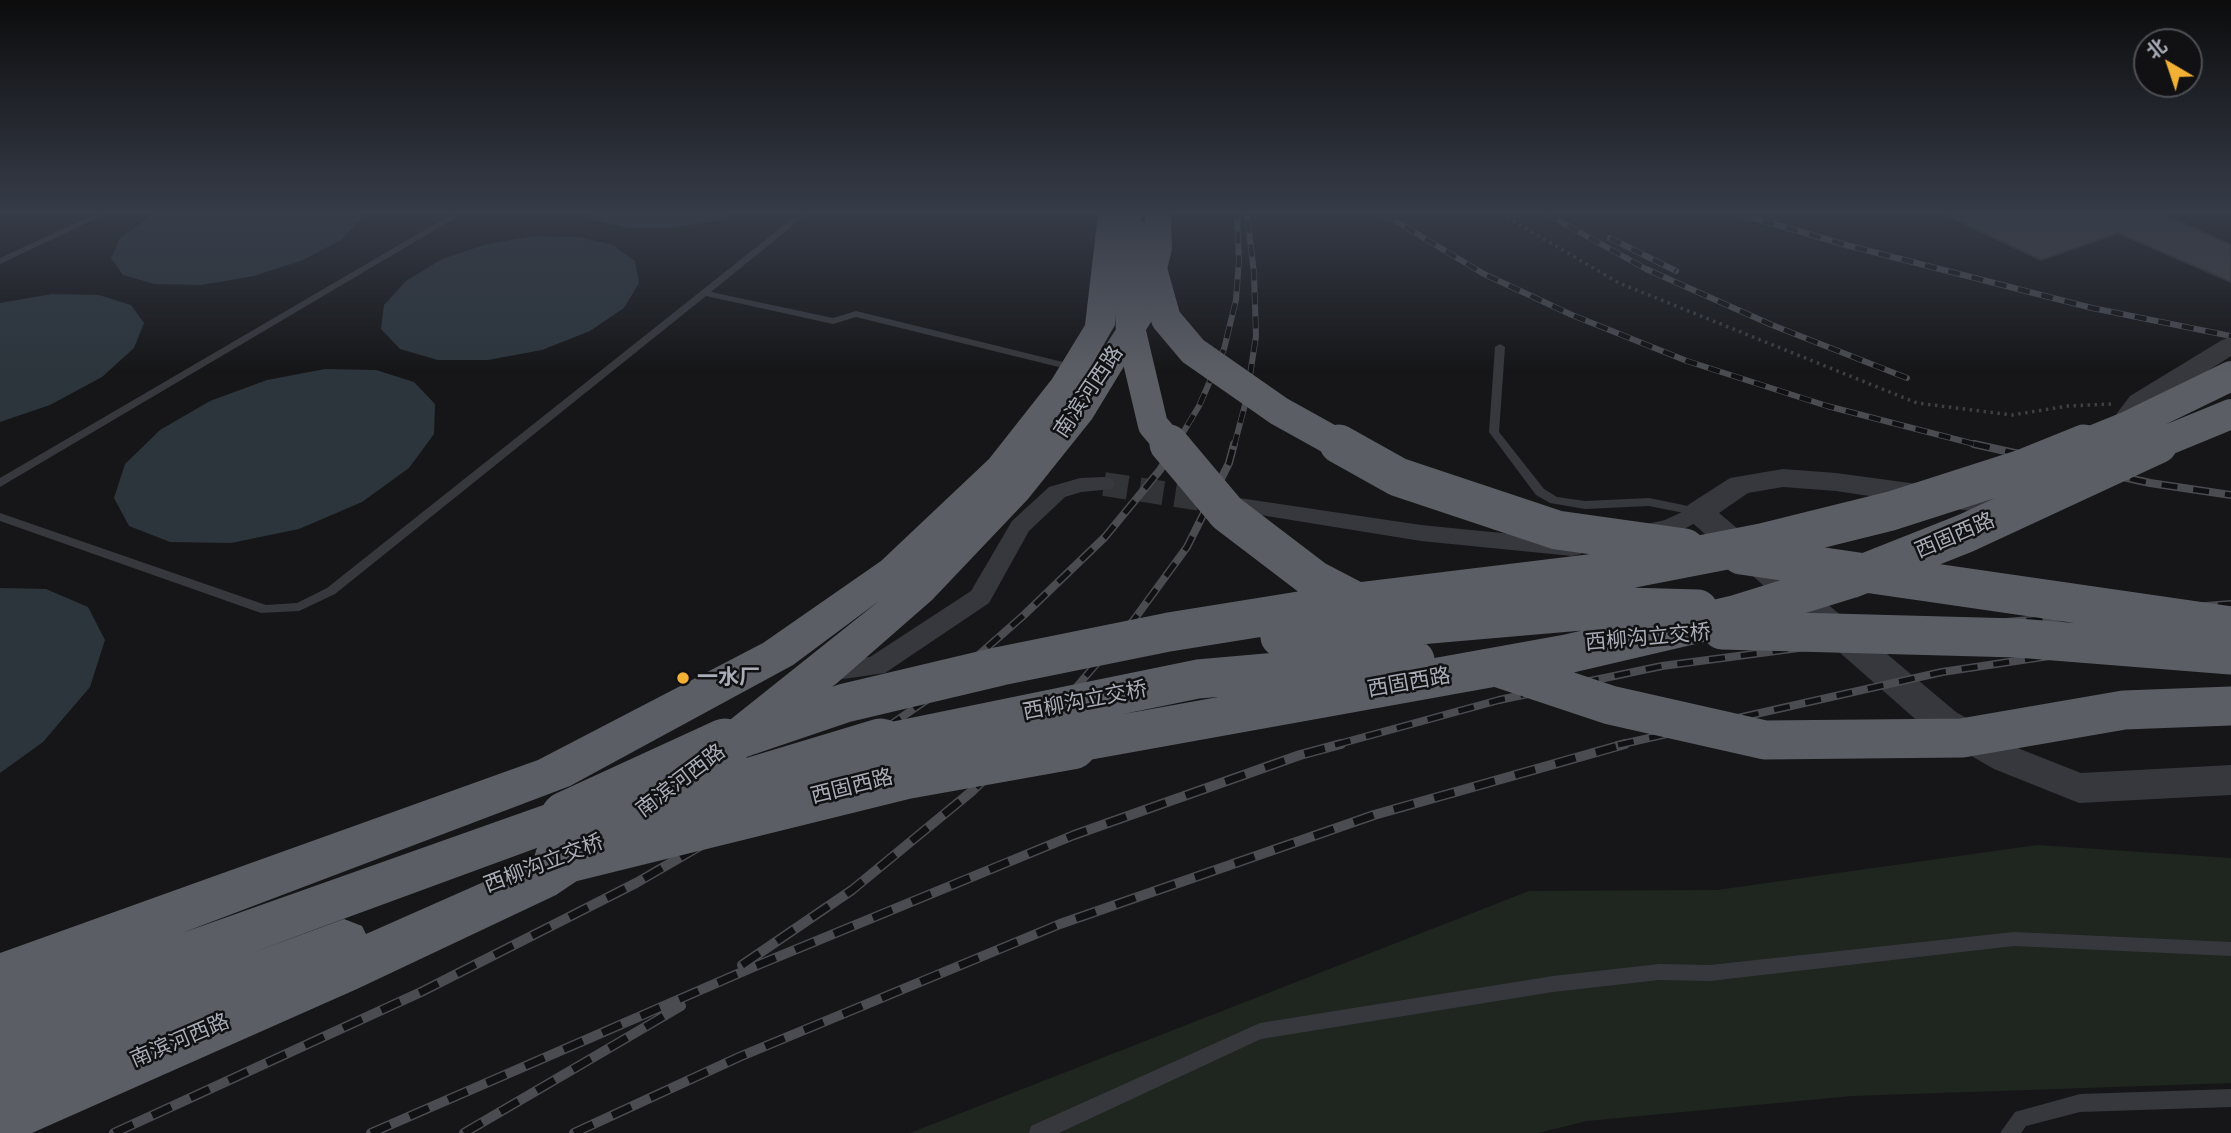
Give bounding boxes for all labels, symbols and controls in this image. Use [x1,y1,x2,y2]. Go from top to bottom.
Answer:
north arrow [2133,28,2203,98]
text: 北 [2141,33,2171,64]
street label: 南滨河西路 [1049,341,1129,443]
street label: 西固西路 [1911,508,1999,564]
street label: 西柳沟立交桥 [1584,620,1712,656]
street label: 西固西路 [1365,663,1453,703]
place label: 一水厂 [697,665,760,691]
marker: 一水厂 [675,670,691,686]
street label: 西柳沟立交桥 [1021,677,1149,725]
street label: 南滨河西路 [631,739,731,823]
street label: 西固西路 [808,765,896,809]
street label: 西柳沟立交桥 [481,830,607,898]
street label: 南滨河西路 [127,1009,233,1073]

